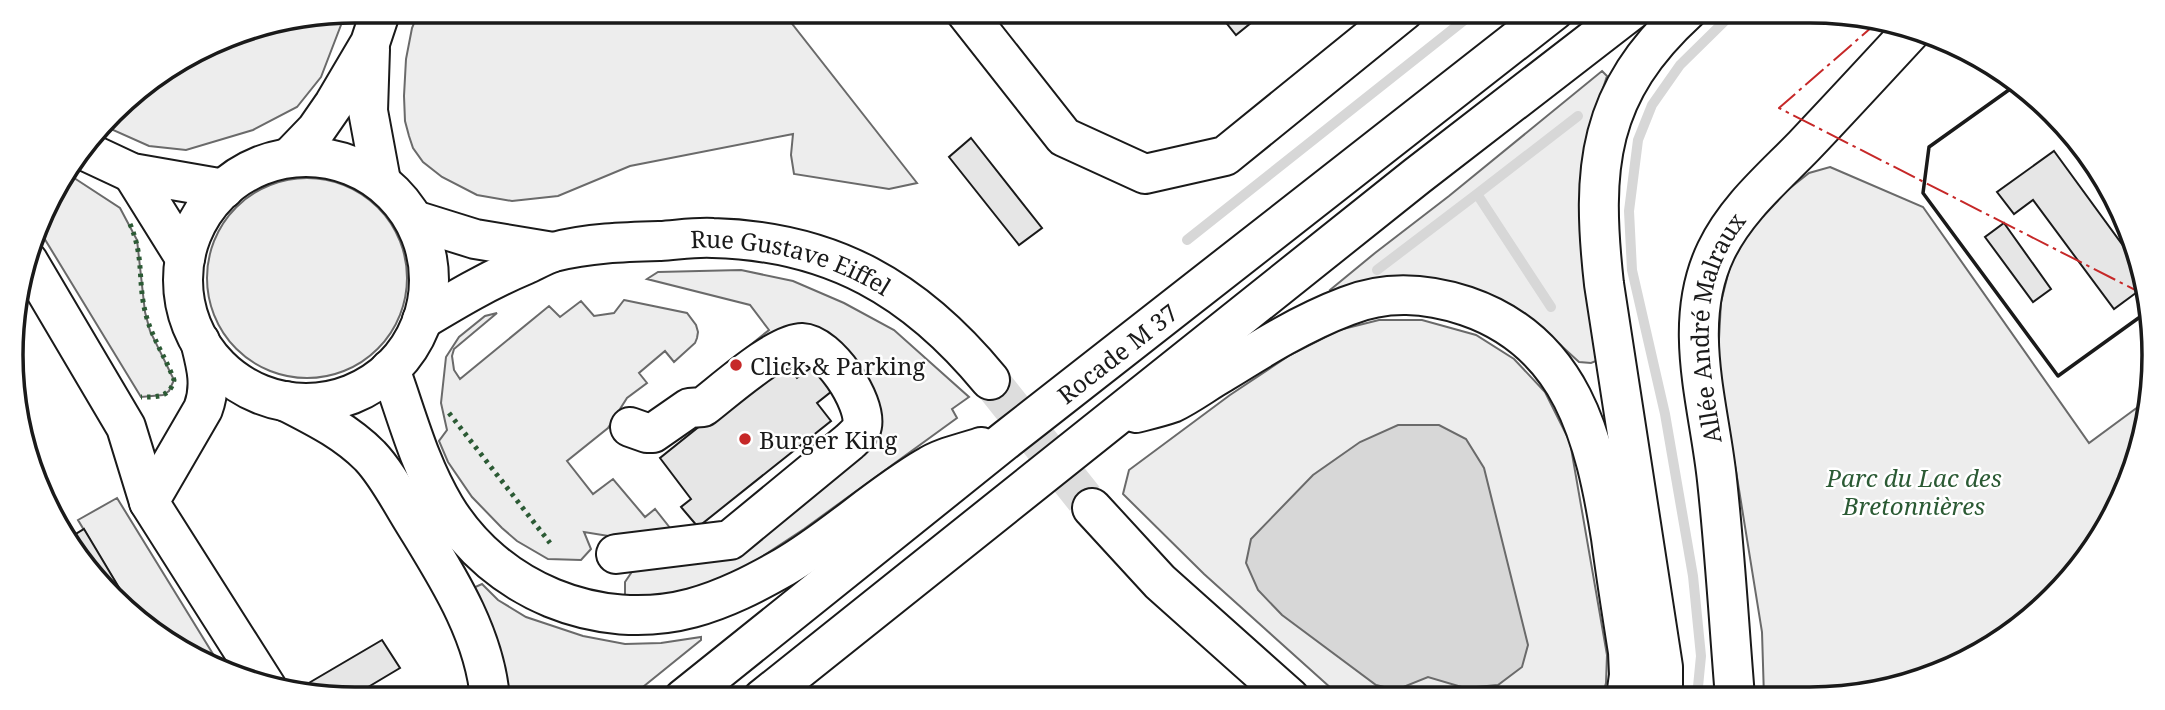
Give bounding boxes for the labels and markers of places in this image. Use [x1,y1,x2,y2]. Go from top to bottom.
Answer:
place label: Click & Parking [750,349,926,382]
marker: Click & Parking [728,357,744,373]
place label: Burger King [759,423,897,456]
marker: Burger King [737,431,753,447]

